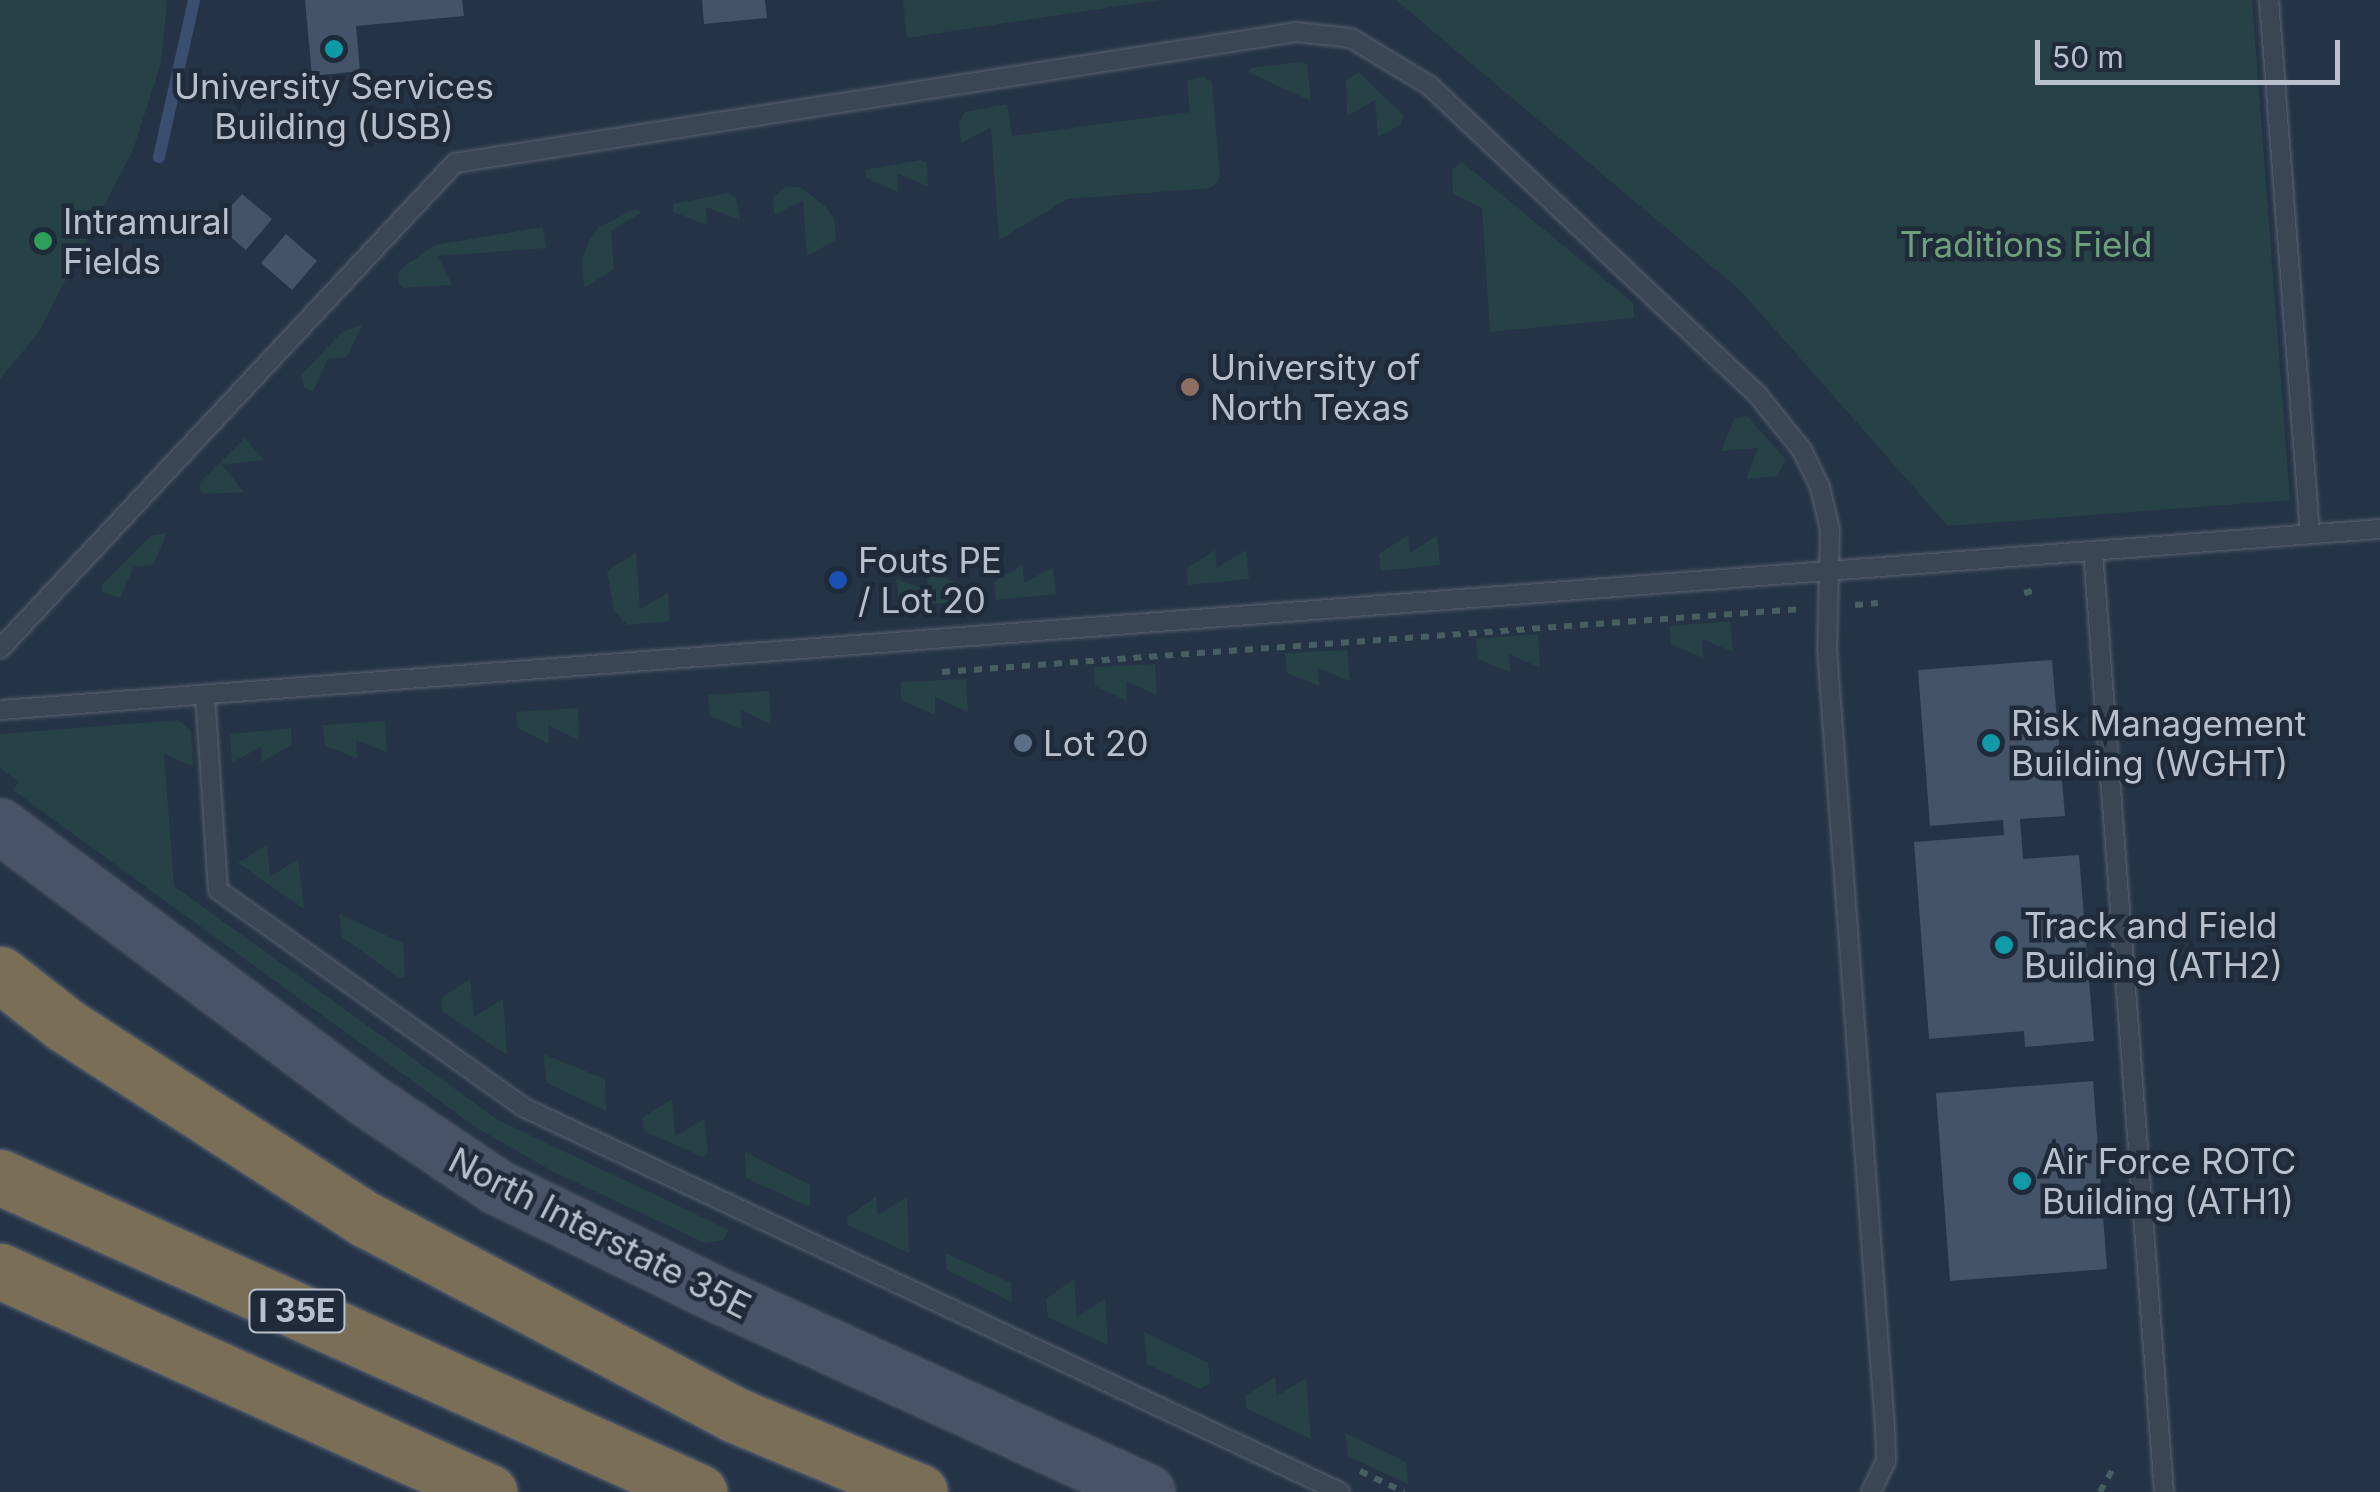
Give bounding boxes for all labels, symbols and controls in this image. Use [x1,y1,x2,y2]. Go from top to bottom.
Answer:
scale bar [2040,20,2345,82]
marker: University Services Building (USB) [323,38,345,60]
text: 50 m [2052,39,2124,75]
place label: University Services Building (USB) [174,65,494,147]
place label: Intramural Fields [63,200,230,282]
park label: Traditions Field [1900,223,2152,265]
marker: Intramural Fields [32,230,54,252]
place label: University of North Texas [1210,346,1420,428]
marker: University of North Texas [1179,376,1201,398]
place label: Fouts PE / Lot 20 [858,539,1002,621]
marker: Fouts PE / Lot 20 [827,569,849,591]
place label: Risk Management Building (WGHT) [2011,702,2306,784]
place label: Lot 20 [1043,722,1148,764]
marker: Lot 20 [1012,732,1034,754]
marker: Risk Management Building (WGHT) [1980,732,2002,754]
place label: Track and Field Building (ATH2) [2024,904,2283,986]
marker: Track and Field Building (ATH2) [1993,934,2015,956]
street label: North Interstate 35E [442,1139,758,1327]
place label: Air Force ROTC Building (ATH1) [2042,1140,2296,1222]
marker: Air Force ROTC Building (ATH1) [2011,1170,2033,1192]
road number: I 35E [247,1284,347,1338]

